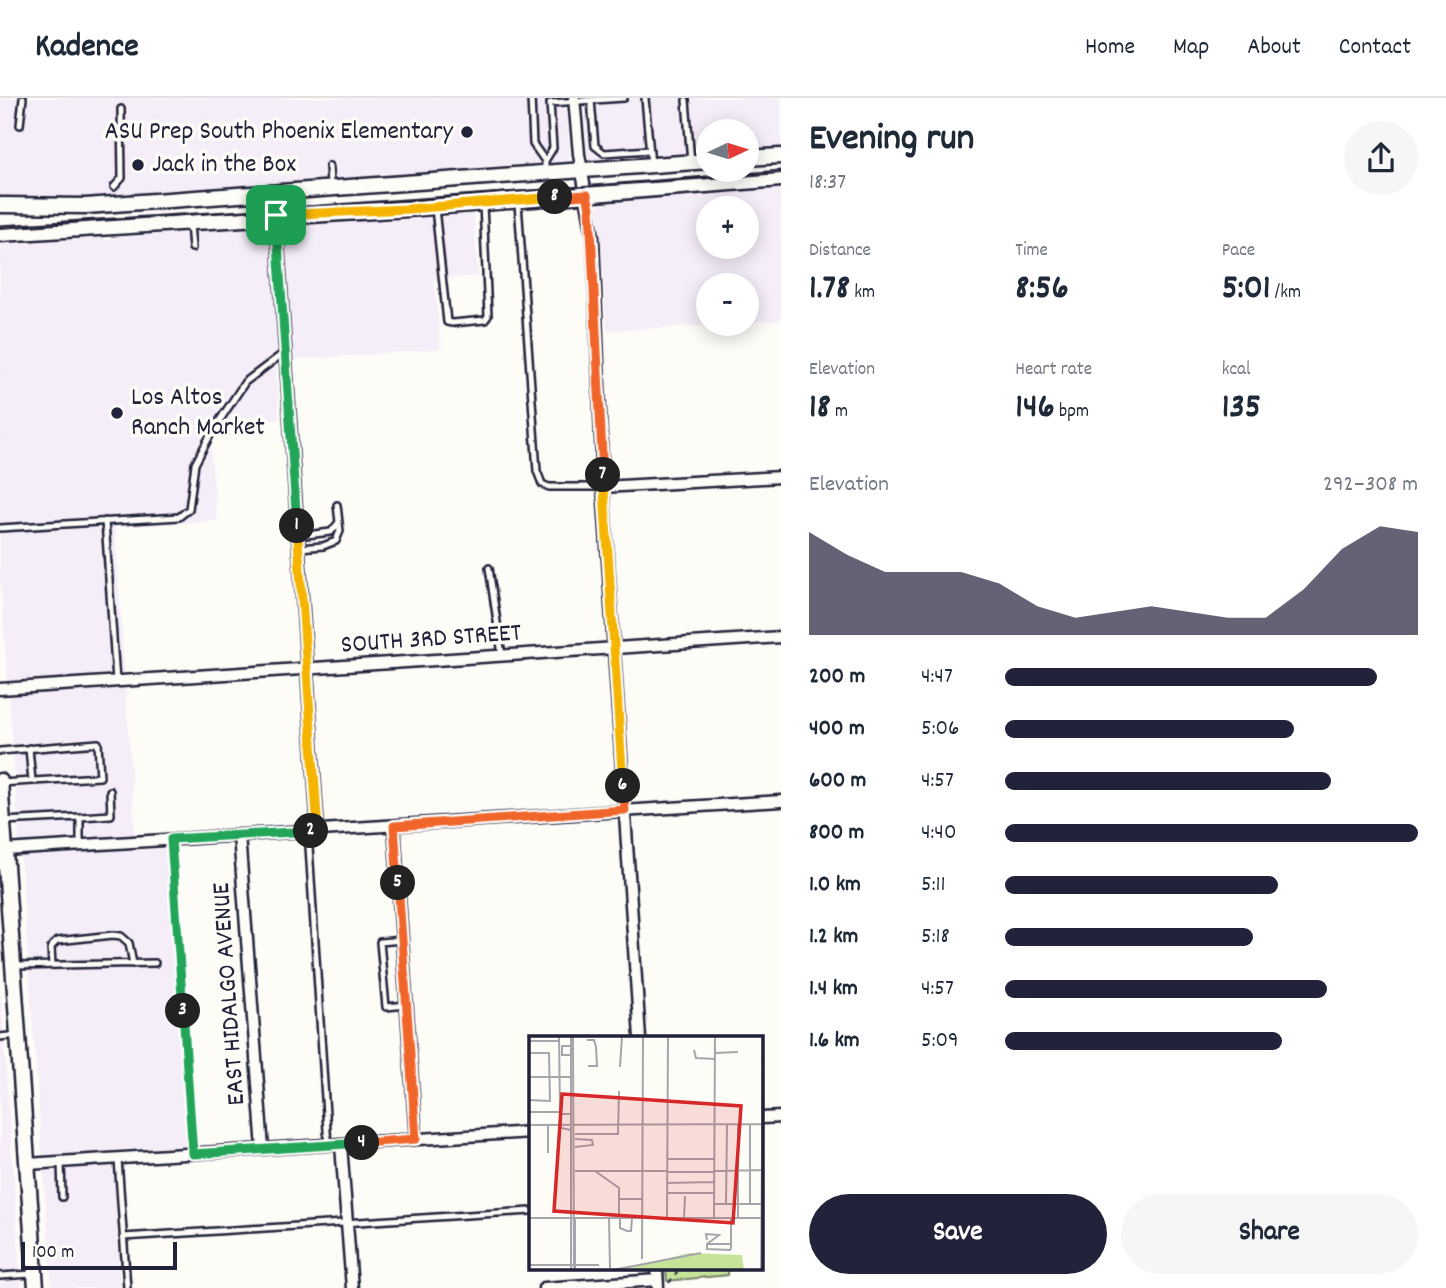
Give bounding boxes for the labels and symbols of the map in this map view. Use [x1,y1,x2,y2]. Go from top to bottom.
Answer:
place label: ASU Prep South Phoenix Elementary [105,114,453,151]
north arrow [696,119,760,182]
marker: ASU Prep South Phoenix Elementary [459,124,475,140]
place label: Jack in the Box [152,147,296,184]
marker: Jack in the Box [130,157,146,173]
pin: 8 [538,180,572,214]
pin [246,185,306,245]
place label: Los Altos Ranch Market [131,380,265,447]
marker: Los Altos Ranch Market [109,405,125,421]
pin: 7 [586,458,620,492]
pin: 1 [280,508,314,544]
street label: SOUTH 3RD STREET [340,615,523,665]
pin: 6 [606,768,640,804]
pin: 2 [294,814,328,848]
pin: 5 [380,866,416,900]
street label: EAST HIDALGO AVENUE [204,881,256,1107]
pin: 3 [166,993,200,1028]
inset map [529,1036,764,1270]
pin: 4 [344,1126,380,1160]
scale bar [21,1239,177,1271]

